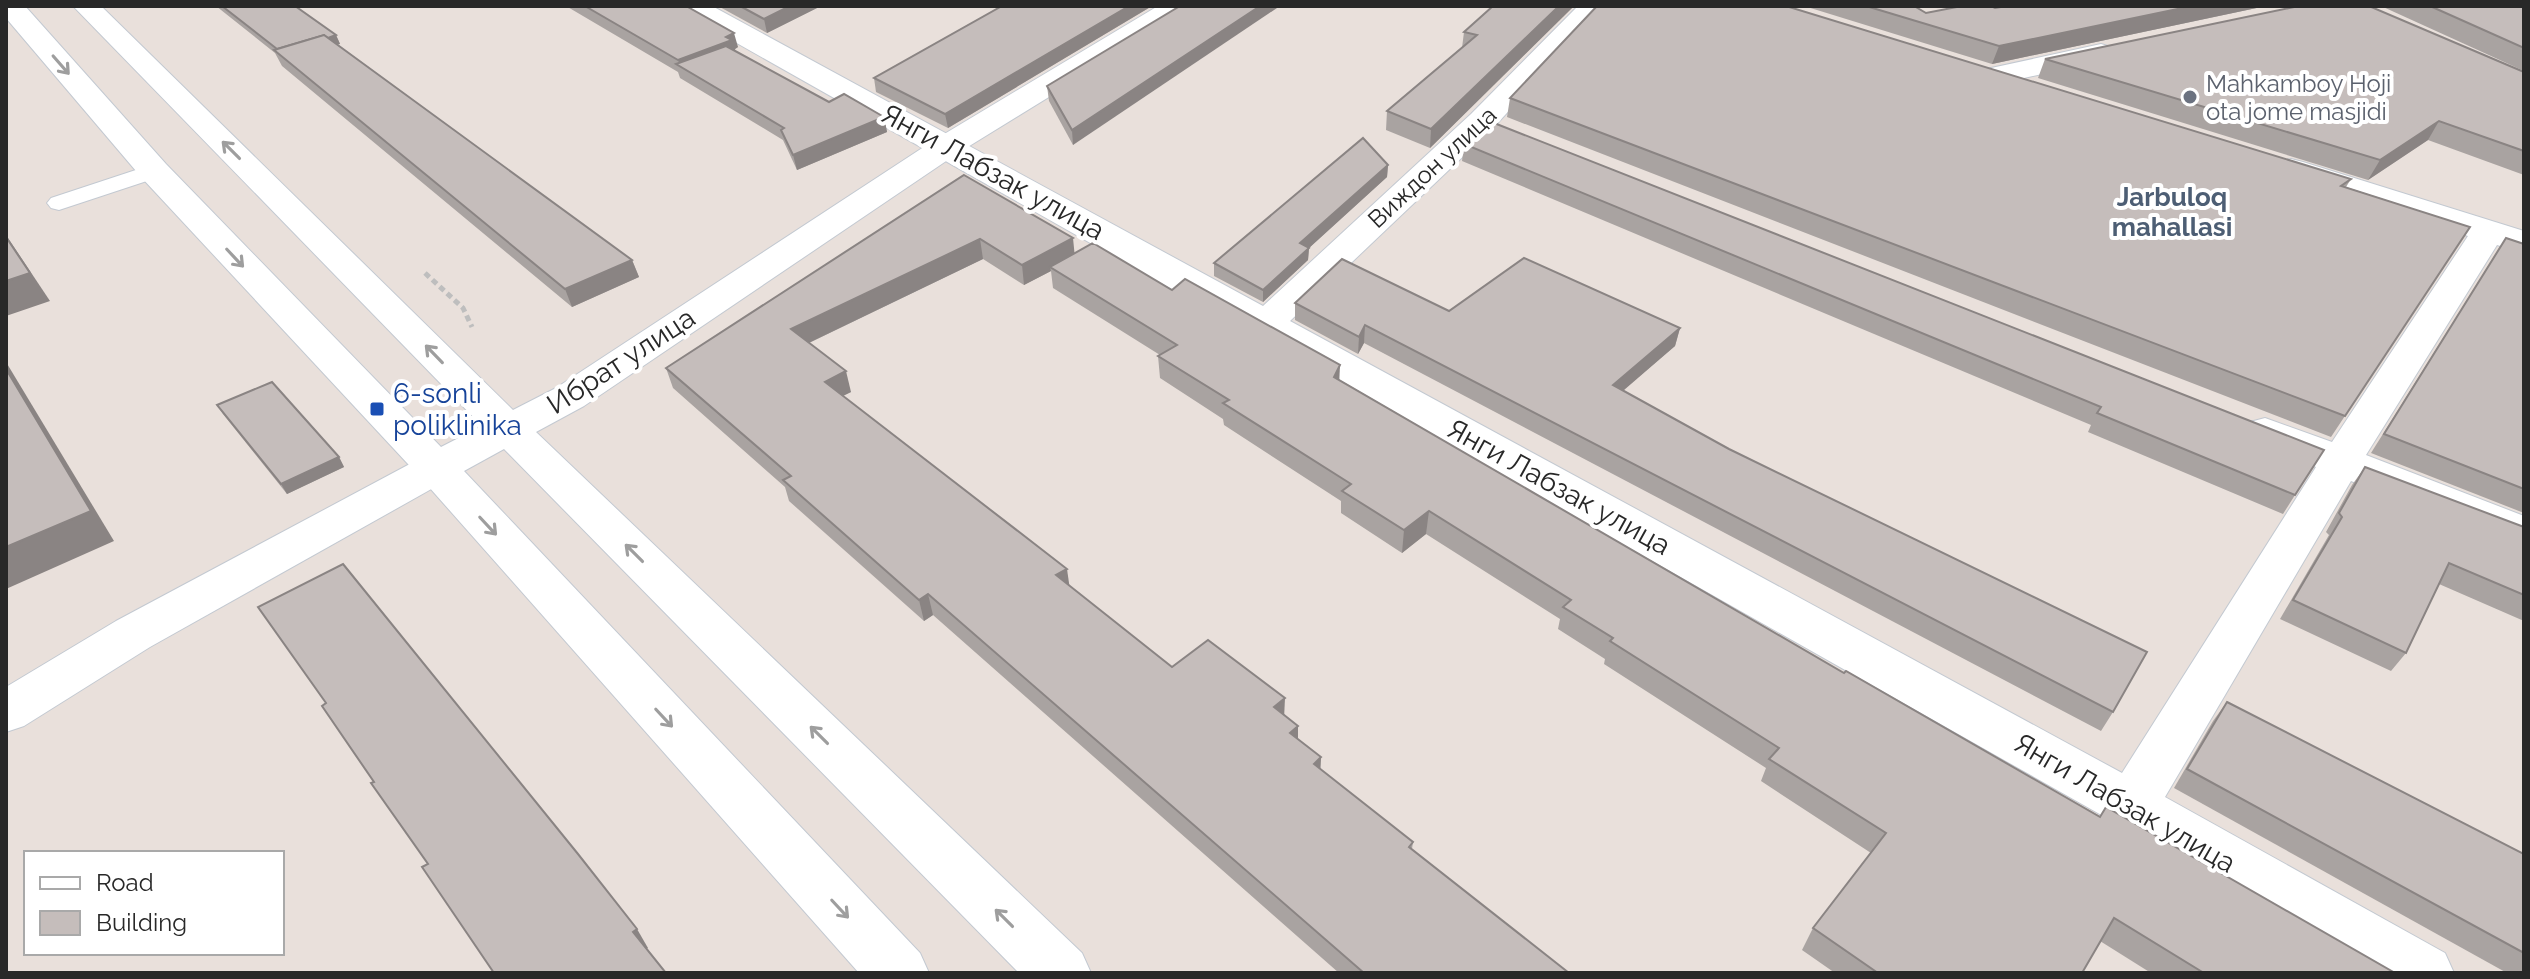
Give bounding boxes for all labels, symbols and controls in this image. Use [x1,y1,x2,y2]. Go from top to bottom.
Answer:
one-way arrow [52,54,70,74]
place label: Mahkamboy Hoji ota jome masjidi [2206,69,2391,126]
marker: Mahkamboy Hoji ota jome masjidi [2181,88,2199,106]
street label: Янги Лабзак улица [876,97,1110,247]
street label: Виждон улица [1362,100,1502,234]
one-way arrow [222,141,241,160]
district label: Jarbuloq mahallasi [2112,182,2232,242]
one-way arrow [226,248,245,268]
street label: Ибрат улица [541,301,701,421]
one-way arrow [425,345,444,364]
place label: 6-sonli poliklinika [393,377,522,442]
marker: 6-sonli poliklinika [368,400,386,418]
street label: Янги Лабзак улица [1442,412,1676,562]
one-way arrow [479,516,498,536]
one-way arrow [624,543,644,562]
one-way arrow [655,707,673,727]
one-way arrow [810,726,829,745]
street label: Янги Лабзак улица [2009,726,2241,880]
legend [24,851,284,955]
text: Road [96,868,154,897]
one-way arrow [830,899,848,919]
text: Building [96,908,187,937]
one-way arrow [995,909,1014,928]

